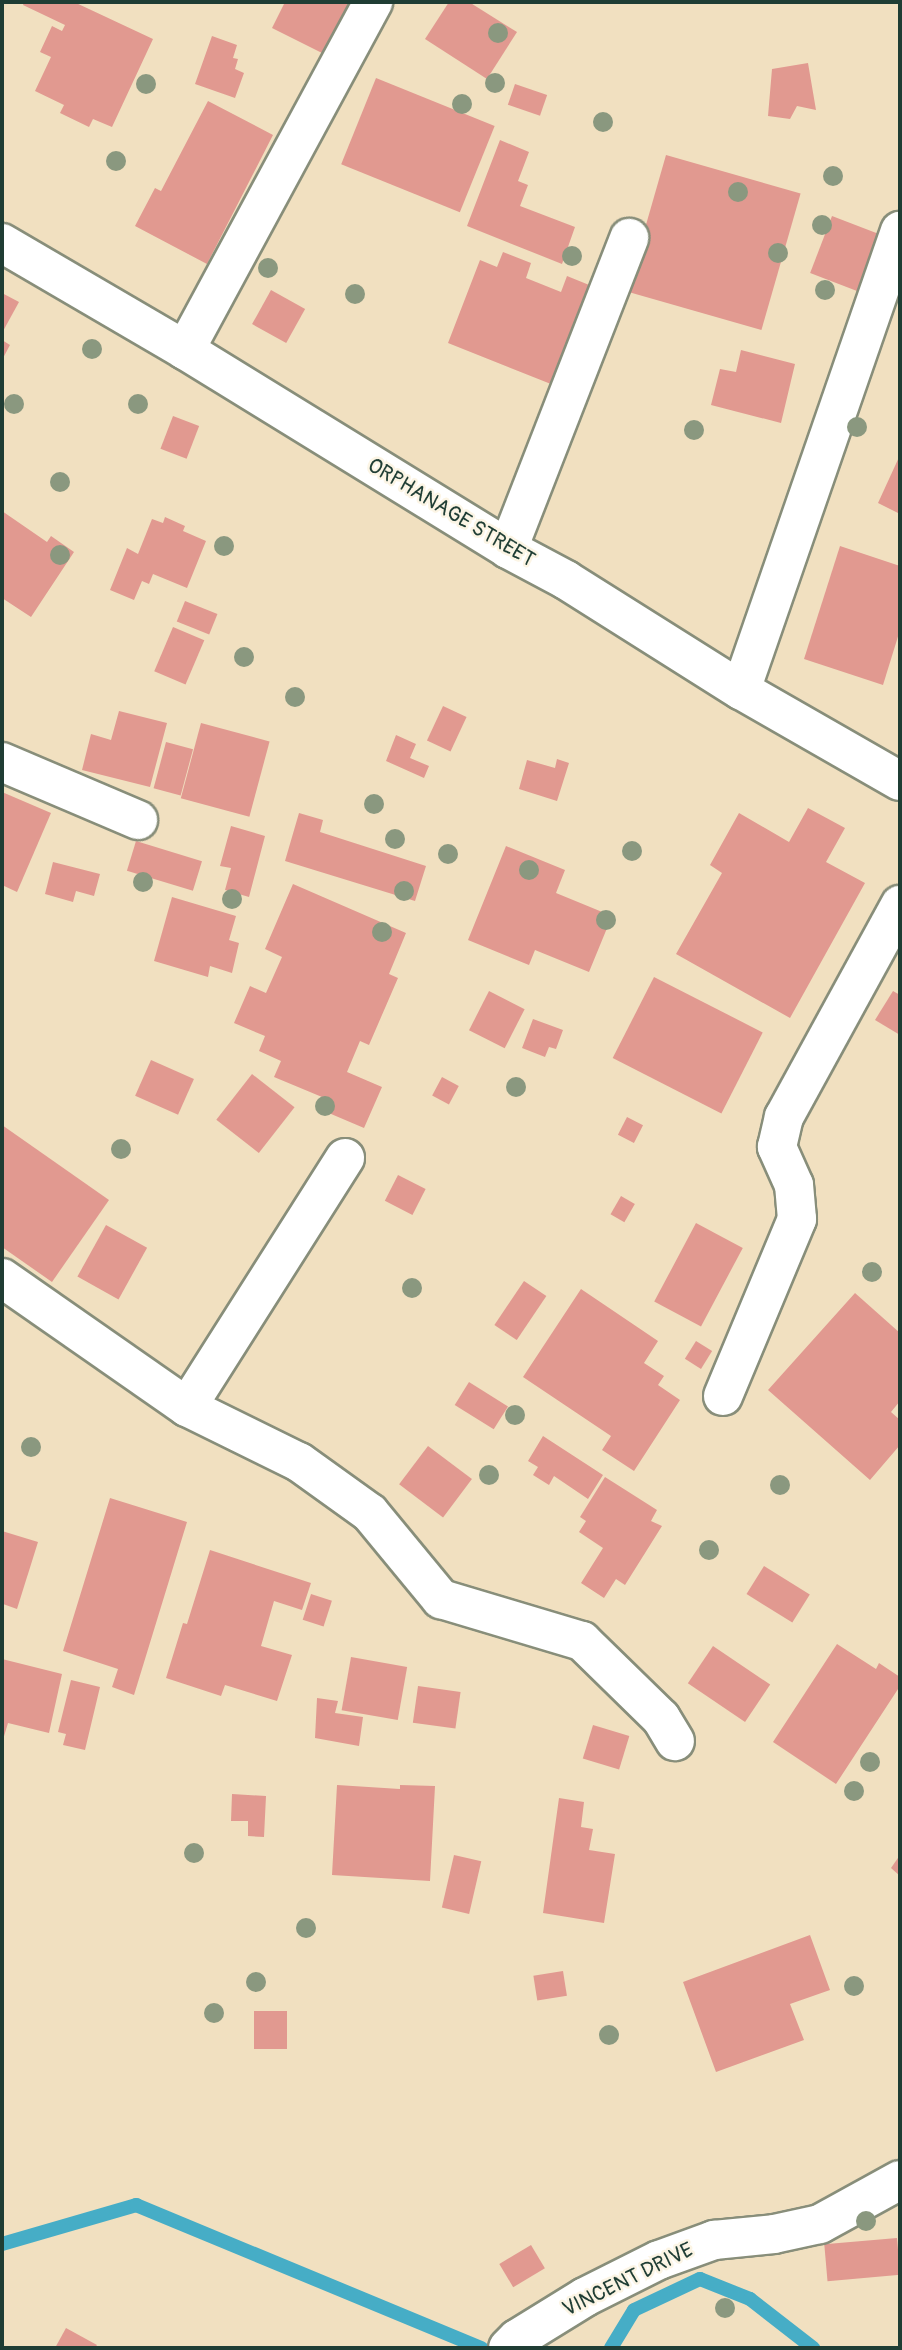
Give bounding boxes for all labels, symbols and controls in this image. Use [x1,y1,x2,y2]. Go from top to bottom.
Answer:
street label: ORPHANAGE STREET [363,453,539,573]
street label: VINCENT DRIVE [559,2238,697,2322]

